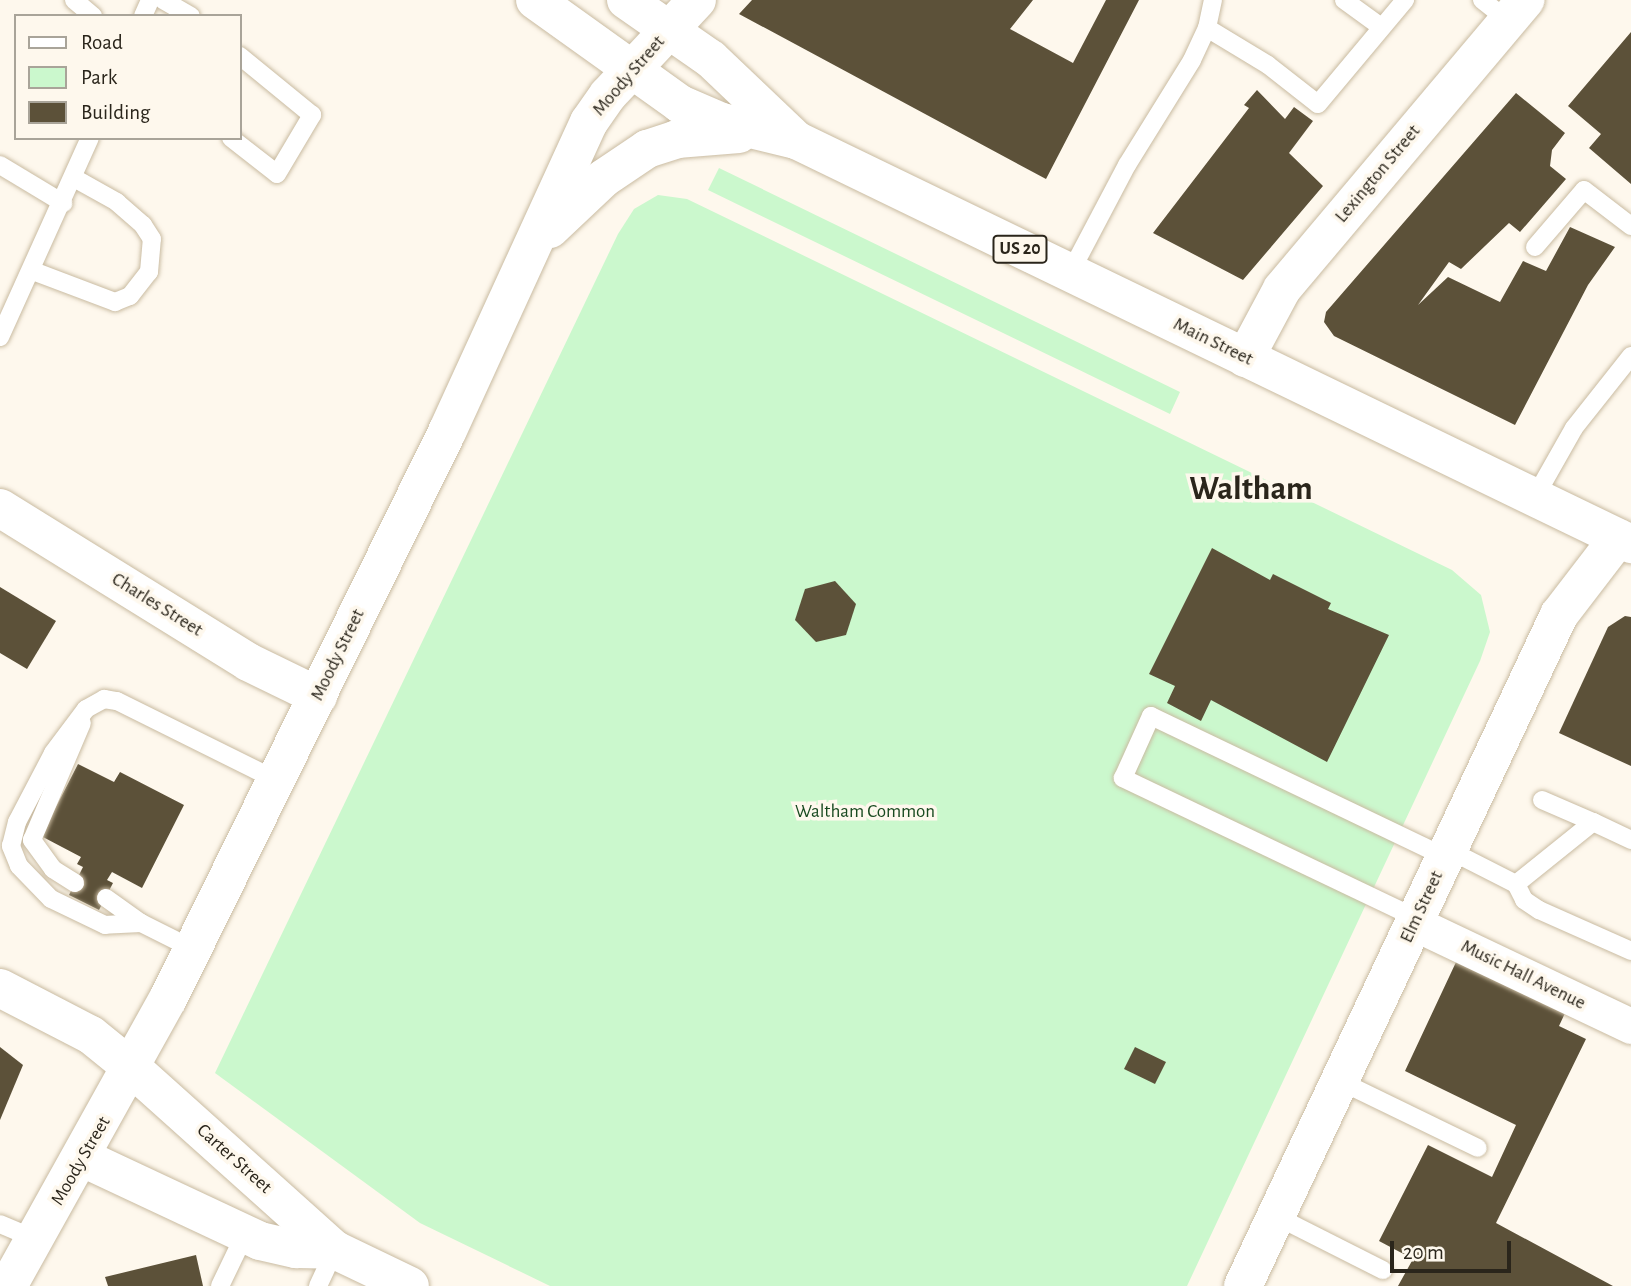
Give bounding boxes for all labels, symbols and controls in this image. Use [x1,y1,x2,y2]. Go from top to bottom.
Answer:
legend [14,14,242,140]
street label: Moody Street [588,31,670,121]
text: Road [81,32,123,53]
text: Park [81,67,117,88]
text: Building [81,102,150,123]
street label: Lexington Street [1330,120,1426,228]
road number: US 20 [992,234,1048,264]
street label: Main Street [1169,313,1257,371]
district label: Waltham [1189,470,1313,510]
street label: Charles Street [107,568,207,642]
street label: Moody Street [306,605,370,705]
park label: Waltham Common [795,801,935,823]
street label: Elm Street [1395,867,1449,947]
street label: Music Hall Avenue [1457,935,1589,1015]
street label: Moody Street [46,1112,116,1210]
street label: Carter Street [192,1119,276,1199]
scale bar [1393,1226,1514,1270]
text: 20 m [1403,1242,1444,1263]

